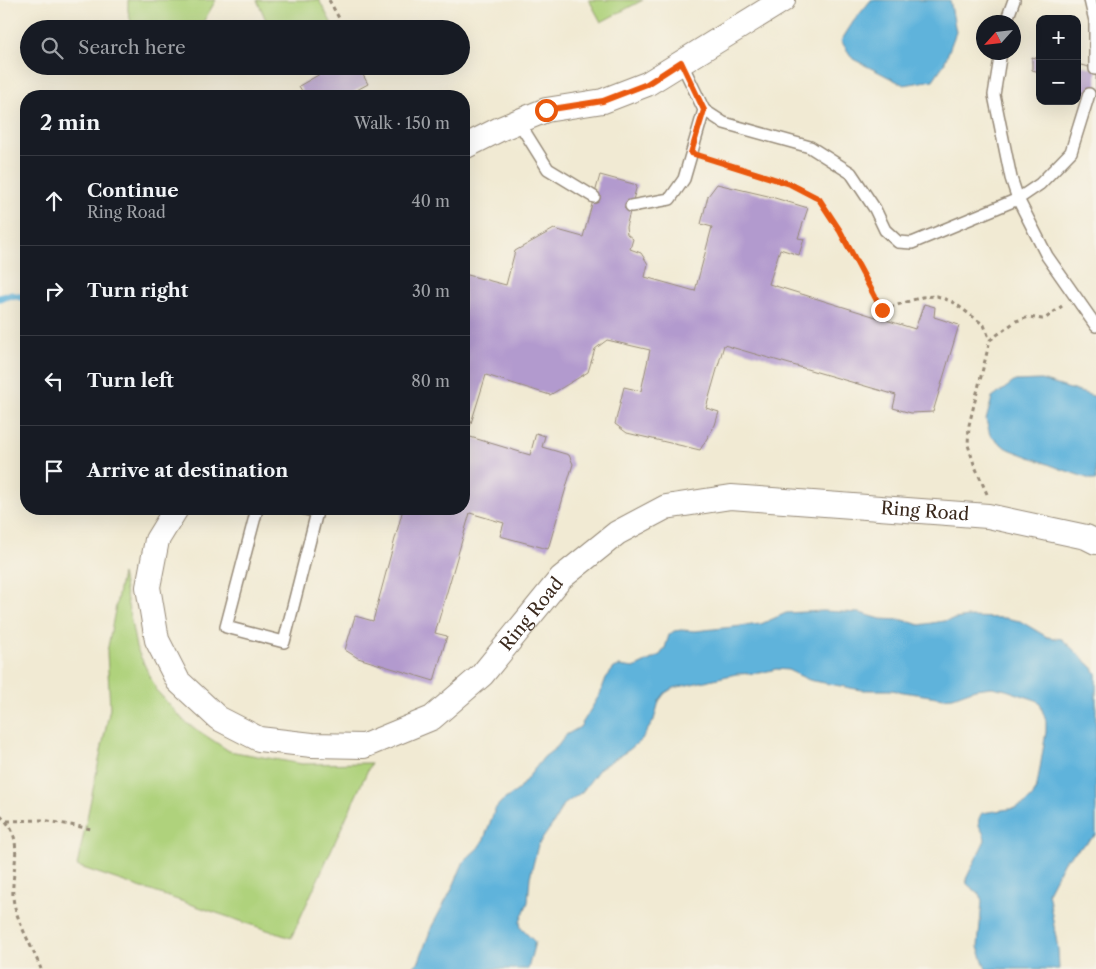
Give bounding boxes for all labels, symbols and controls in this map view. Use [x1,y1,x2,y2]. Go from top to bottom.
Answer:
north arrow [976,15,1021,60]
map controls [1036,15,1081,105]
button: + [1036,15,1081,60]
search box [20,20,470,75]
icon: search [38,34,66,62]
text: Search here [78,36,186,59]
button: − [1036,60,1081,105]
route start [535,99,558,122]
text: 2 min [40,110,100,135]
text: Walk · 150 m [354,113,450,133]
text: Continue [87,179,179,202]
icon: ahead [40,187,68,215]
text: 40 m [411,191,450,211]
text: Ring Road [87,202,166,222]
icon: right [40,277,68,305]
text: Turn right [87,279,188,302]
text: 30 m [412,281,450,301]
route end [871,299,894,322]
icon: left [40,367,68,395]
text: Turn left [87,369,174,392]
text: 80 m [411,371,450,391]
icon: arrive [40,457,68,485]
text: Arrive at destination [87,459,288,482]
street label: Ring Road [880,497,970,526]
street label: Ring Road [495,573,568,655]

